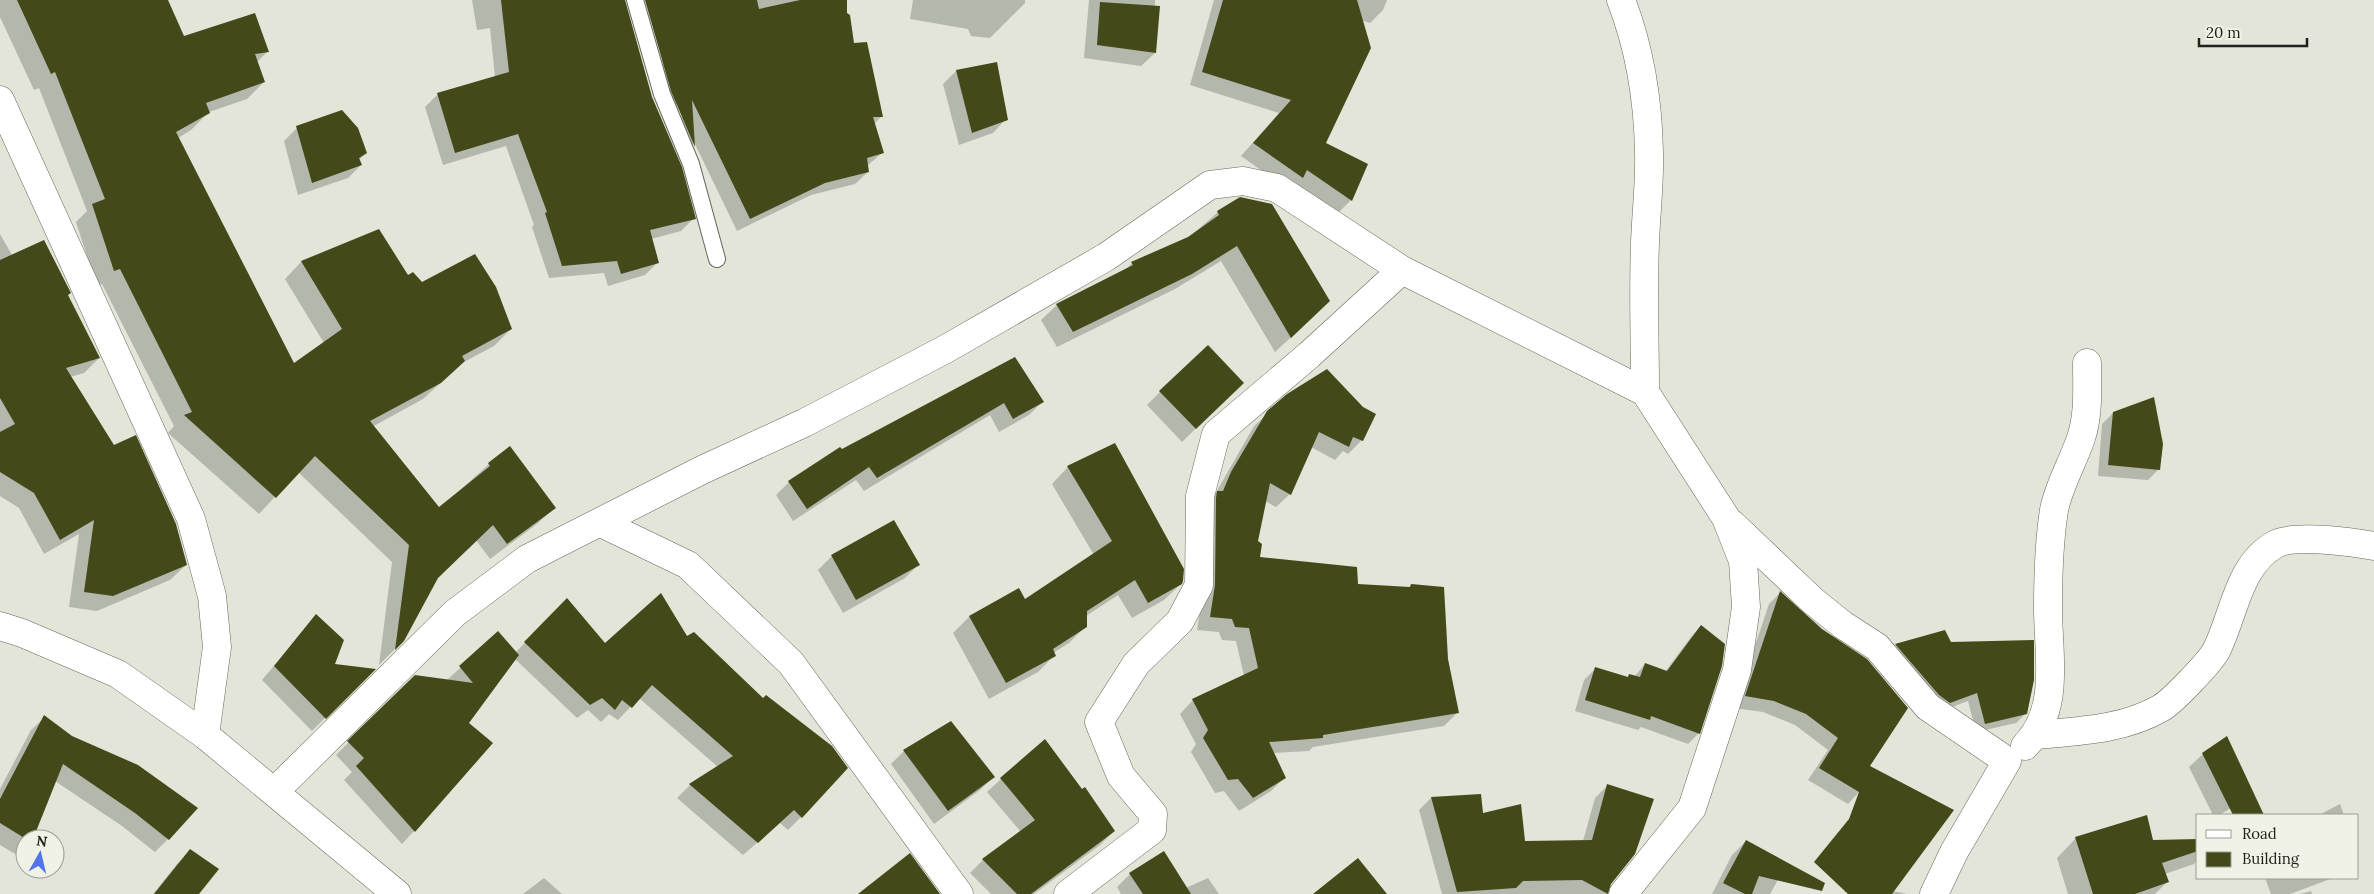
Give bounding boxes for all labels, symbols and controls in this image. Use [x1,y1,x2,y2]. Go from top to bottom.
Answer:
scale bar [2199,15,2306,47]
text: 20 m [2206,23,2241,42]
legend [2196,814,2359,879]
text: Road [2242,824,2277,843]
north arrow [15,829,65,879]
text: N [35,831,49,851]
text: Building [2242,849,2300,868]

